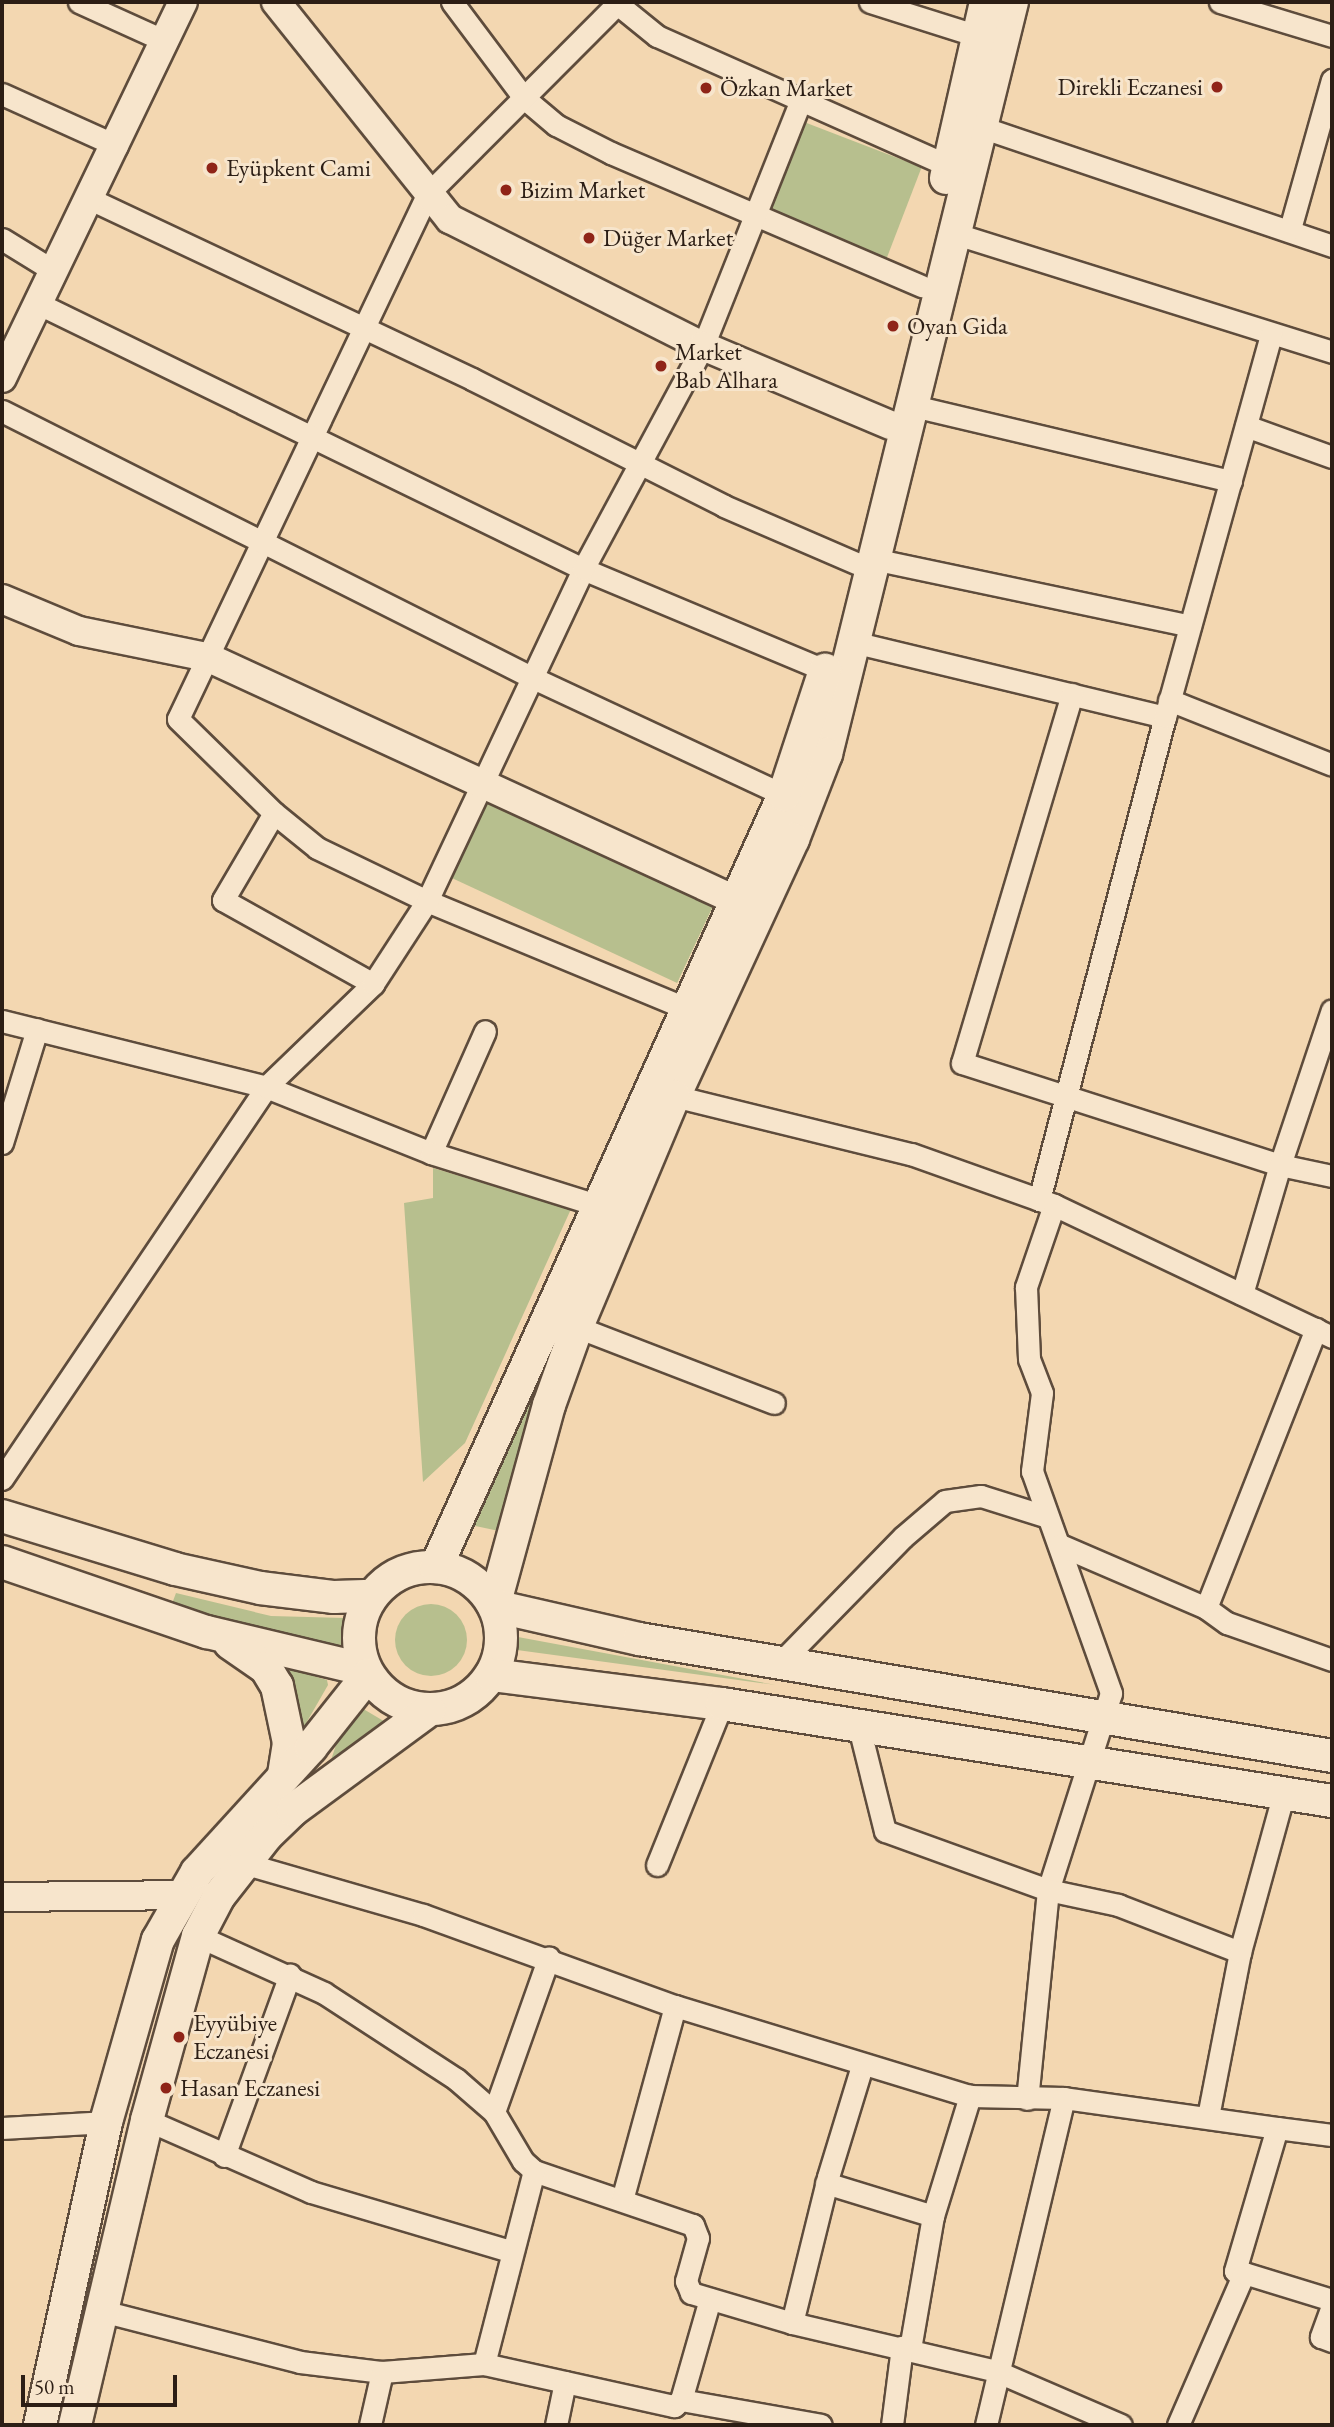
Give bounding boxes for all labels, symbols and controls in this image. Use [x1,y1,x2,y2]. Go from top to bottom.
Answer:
place label: Direkli Eczanesi [1058,73,1203,101]
place label: Özkan Market [720,74,853,102]
marker: Direkli Eczanesi [1209,79,1225,95]
marker: Özkan Market [698,80,714,96]
place label: Eyüpkent Cami [226,154,371,182]
marker: Eyüpkent Cami [204,160,220,176]
place label: Bizim Market [520,176,645,204]
marker: Bizim Market [498,182,514,198]
place label: Düğer Market [603,224,733,252]
marker: Düğer Market [581,230,597,246]
place label: Oyan Gida [907,312,1008,340]
marker: Oyan Gida [885,318,901,334]
place label: Market Bab Alhara [675,338,778,394]
marker: Market Bab Alhara [653,358,669,374]
place label: Eyyübiye Eczanesi [193,2009,277,2065]
marker: Eyyübiye Eczanesi [171,2029,187,2045]
place label: Hasan Eczanesi [180,2074,320,2102]
marker: Hasan Eczanesi [158,2080,174,2096]
scale bar [24,2360,180,2404]
text: 50 m [34,2373,75,2400]

